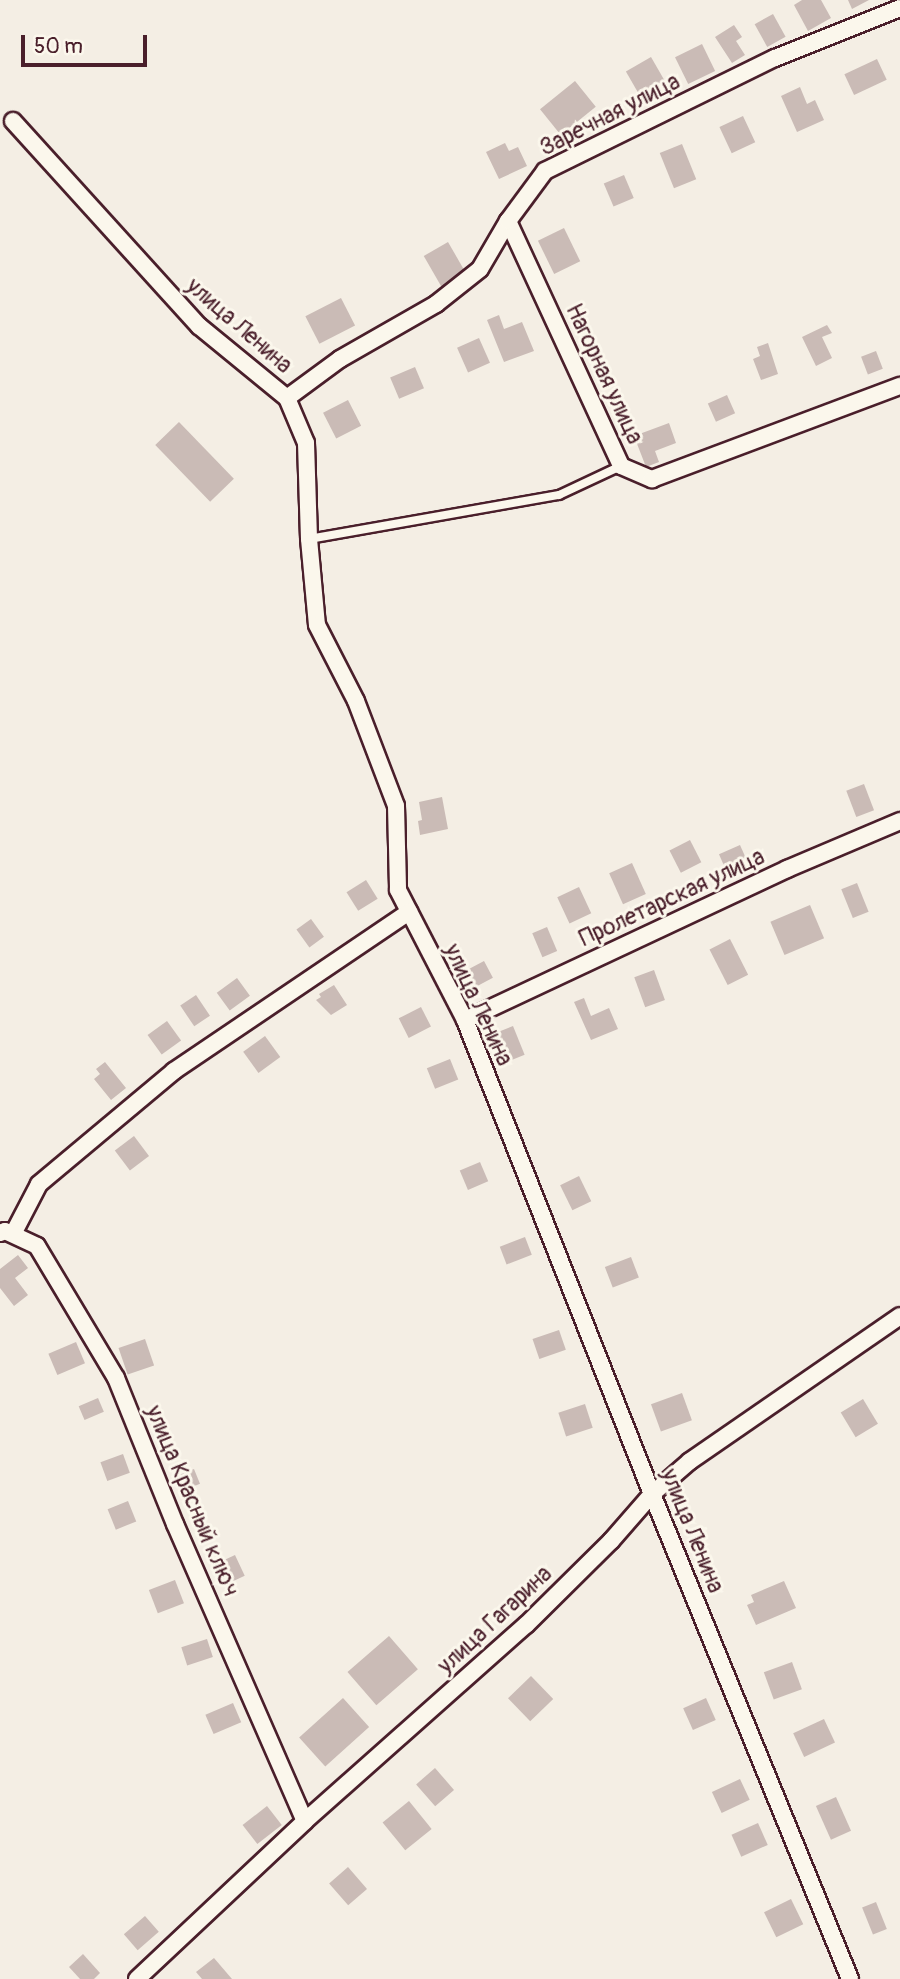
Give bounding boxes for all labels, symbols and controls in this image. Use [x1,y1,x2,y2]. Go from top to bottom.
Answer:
scale bar [24,21,150,65]
text: 50 m [34,33,83,60]
street label: Заречная улица [535,68,685,162]
street label: улица Ленина [180,273,298,379]
street label: Нагорная улица [559,299,649,449]
street label: Пролетарская улица [575,843,769,953]
street label: улица Ленина [438,940,518,1070]
street label: улица Красный ключ [139,1401,245,1601]
street label: улица Ленина [655,1465,729,1597]
street label: улица Гагарина [432,1560,558,1680]

